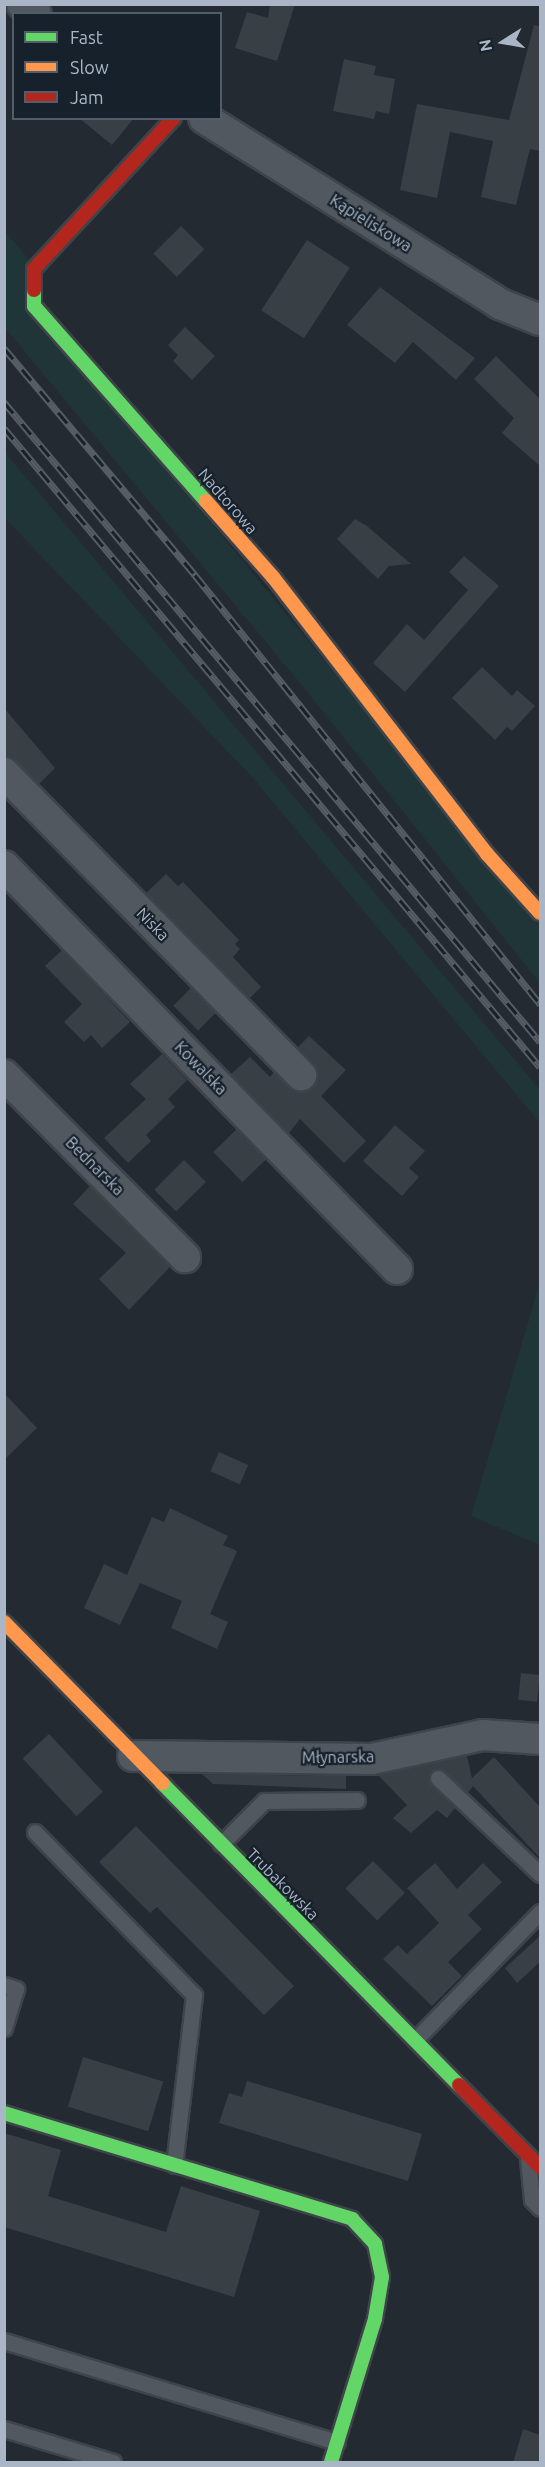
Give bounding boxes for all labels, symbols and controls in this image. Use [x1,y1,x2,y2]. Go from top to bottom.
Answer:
legend [12,12,222,120]
north arrow [473,12,533,72]
text: Fast [70,27,103,47]
text: N [475,38,495,53]
text: Slow [70,57,109,77]
text: Jam [70,87,104,107]
street label: Kąpieliskowa [327,190,415,256]
street label: Nadtorowa [194,464,262,538]
street label: Niska [133,903,173,945]
street label: Kowalska [171,1037,231,1099]
street label: Bednarska [62,1133,128,1199]
street label: Młynarska [302,1747,374,1767]
street label: Trubakowska [243,1844,323,1924]

